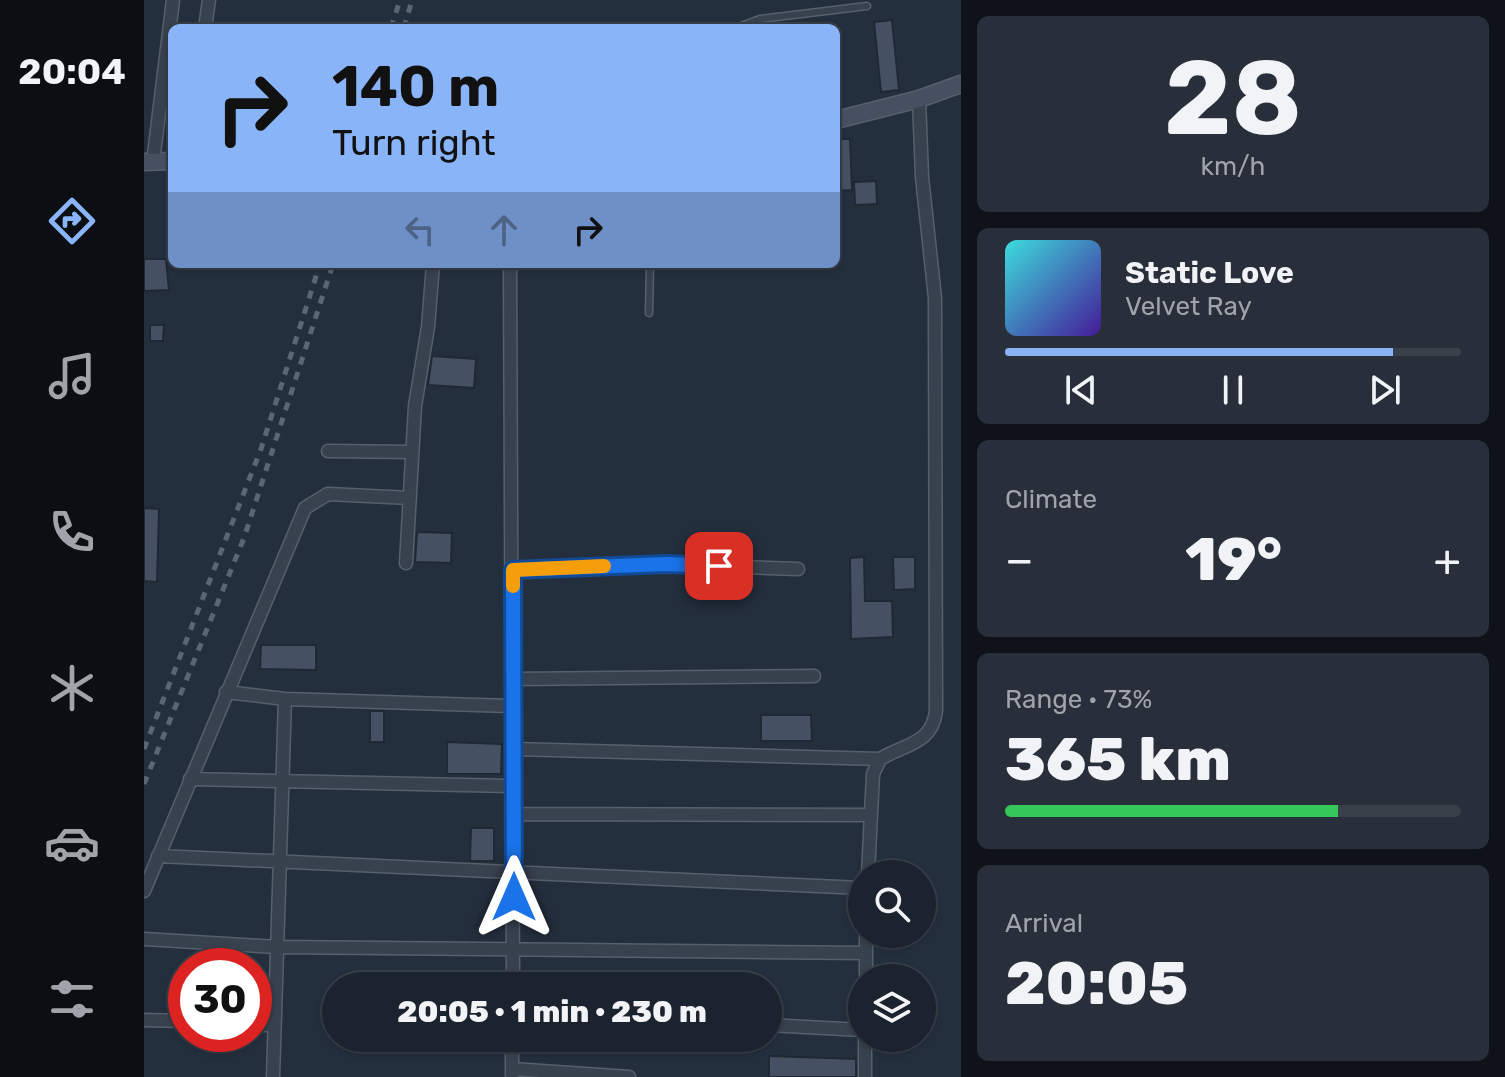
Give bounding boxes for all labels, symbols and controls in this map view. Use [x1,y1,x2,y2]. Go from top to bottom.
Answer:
text: 28 [1164,37,1302,160]
text: 20:04 [18,50,126,93]
text: 140 m [332,54,499,120]
icon: right [200,56,304,160]
text: Turn right [332,121,496,164]
text: km/h [1201,151,1265,182]
icon: directions [44,193,100,249]
icon: left [398,208,442,252]
icon: ahead [482,208,526,252]
icon: right [566,208,610,252]
text: Static Love [1125,255,1294,291]
text: Velvet Ray [1125,291,1252,322]
icon: music [44,348,100,404]
icon: previous [1059,368,1103,412]
icon: pause [1211,368,1255,412]
icon: next [1363,368,1407,412]
text: Climate [1005,484,1097,515]
icon: phone [44,504,100,560]
text: 19° [1185,524,1282,595]
pin [685,532,753,600]
text: − [1005,534,1034,586]
text: + [1434,534,1461,586]
icon: arrive [697,544,741,588]
icon: climate [44,660,100,716]
text: Range · 73% [1005,684,1152,715]
text: 365 km [1005,724,1231,795]
icon: car [44,815,100,871]
position arrow [472,855,556,939]
map controls [848,860,936,1052]
button: search [848,860,936,948]
text: Arrival [1005,908,1083,939]
speed limit sign: 30 [168,948,272,1052]
text: 20:05 [1005,948,1188,1019]
button: layers [848,964,936,1052]
icon: filters [44,971,100,1027]
text: 20:05 · 1 min · 230 m [397,994,707,1030]

